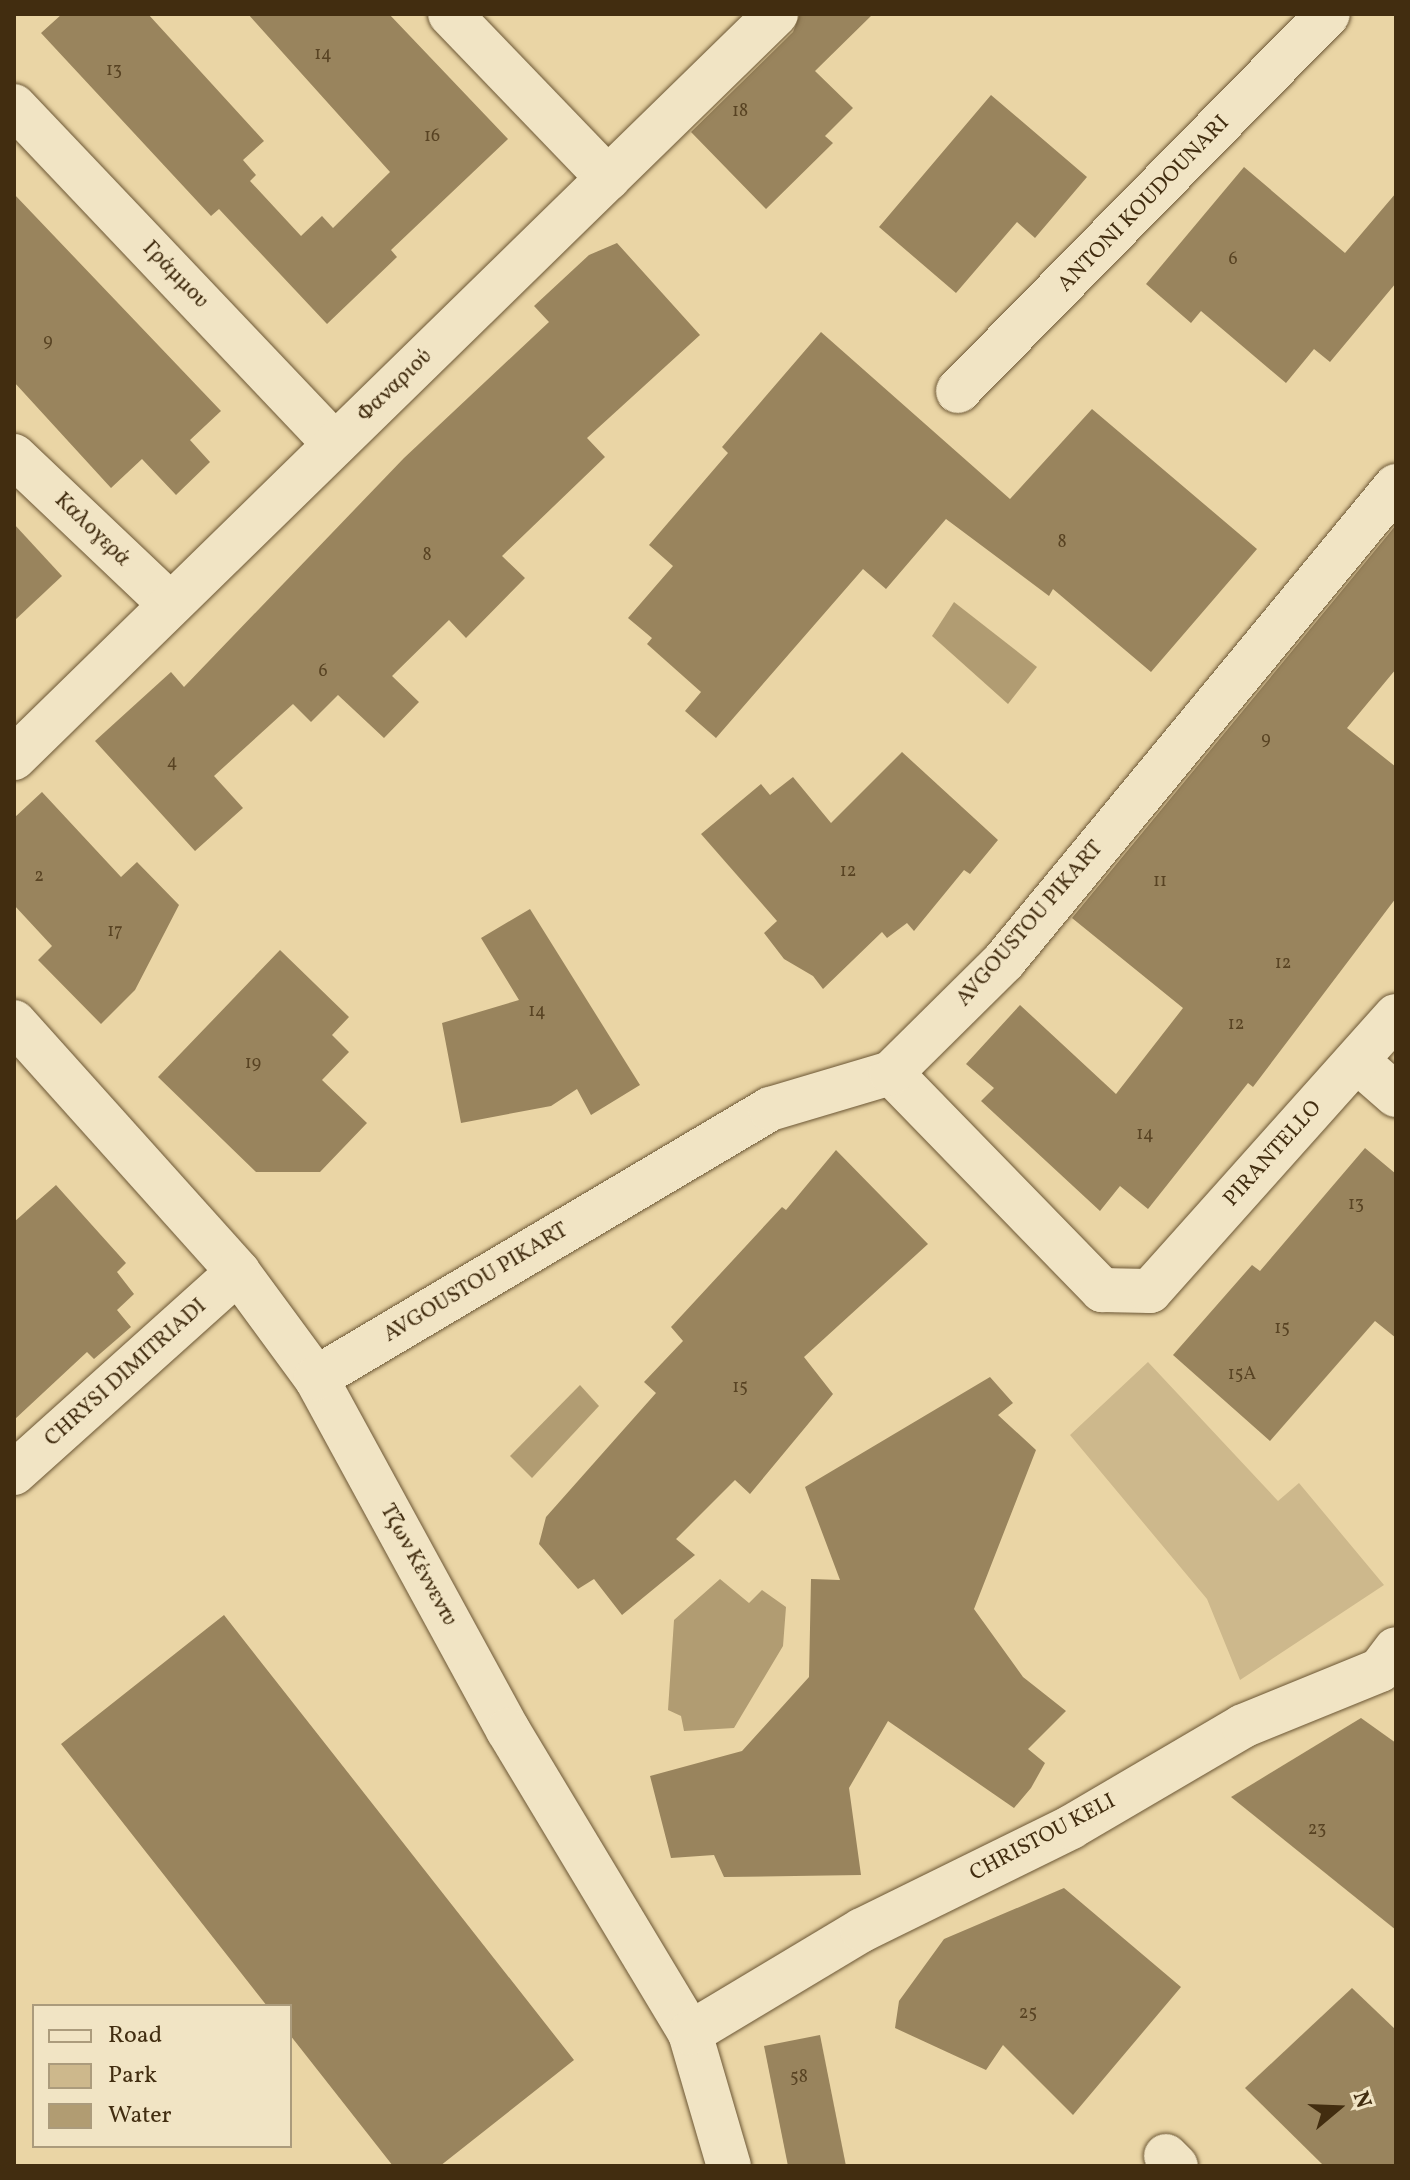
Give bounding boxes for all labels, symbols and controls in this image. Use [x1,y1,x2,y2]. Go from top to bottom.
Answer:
house number: 14 [314,44,332,66]
house number: 13 [106,60,122,82]
house number: 18 [732,101,748,123]
street label: ANTONI KOUDOUNARI [1053,110,1235,298]
house number: 16 [424,126,440,148]
street label: Γράμμου [136,236,214,314]
house number: 6 [1228,249,1238,271]
house number: 9 [43,331,53,353]
street label: Φαναριού [352,344,438,428]
street label: Καλογερά [49,487,135,573]
house number: 8 [1057,532,1067,554]
house number: 8 [422,545,432,567]
house number: 6 [318,661,328,683]
house number: 9 [1261,729,1271,751]
house number: 4 [167,752,177,774]
street label: AVGOUSTOU PIKART [951,836,1109,1012]
house number: 12 [840,861,856,883]
house number: 2 [34,866,44,888]
house number: 11 [1153,871,1167,893]
house number: 17 [107,921,123,943]
house number: 12 [1275,953,1291,975]
house number: 14 [528,1001,546,1023]
house number: 12 [1228,1014,1244,1036]
house number: 19 [245,1053,261,1075]
street label: PIRANTELLO [1218,1095,1328,1213]
house number: 14 [1136,1124,1154,1146]
house number: 13 [1348,1194,1364,1216]
street label: AVGOUSTOU PIKART [379,1217,573,1349]
street label: CHRYSI DIMITRIADI [40,1293,212,1453]
house number: 15 [1274,1318,1290,1340]
house number: 15A [1228,1364,1256,1386]
house number: 15 [732,1377,748,1399]
street label: Τζων Κέννεντυ [373,1499,463,1631]
street label: CHRISTOU KELI [966,1788,1120,1888]
house number: 23 [1308,1819,1326,1841]
house number: 25 [1019,2003,1037,2025]
legend [32,2004,292,2148]
text: Road [108,2019,162,2053]
text: Park [108,2059,157,2093]
house number: 58 [790,2067,808,2089]
north arrow [1298,2068,1378,2148]
text: N [1344,2087,1378,2113]
text: Water [108,2099,172,2133]

